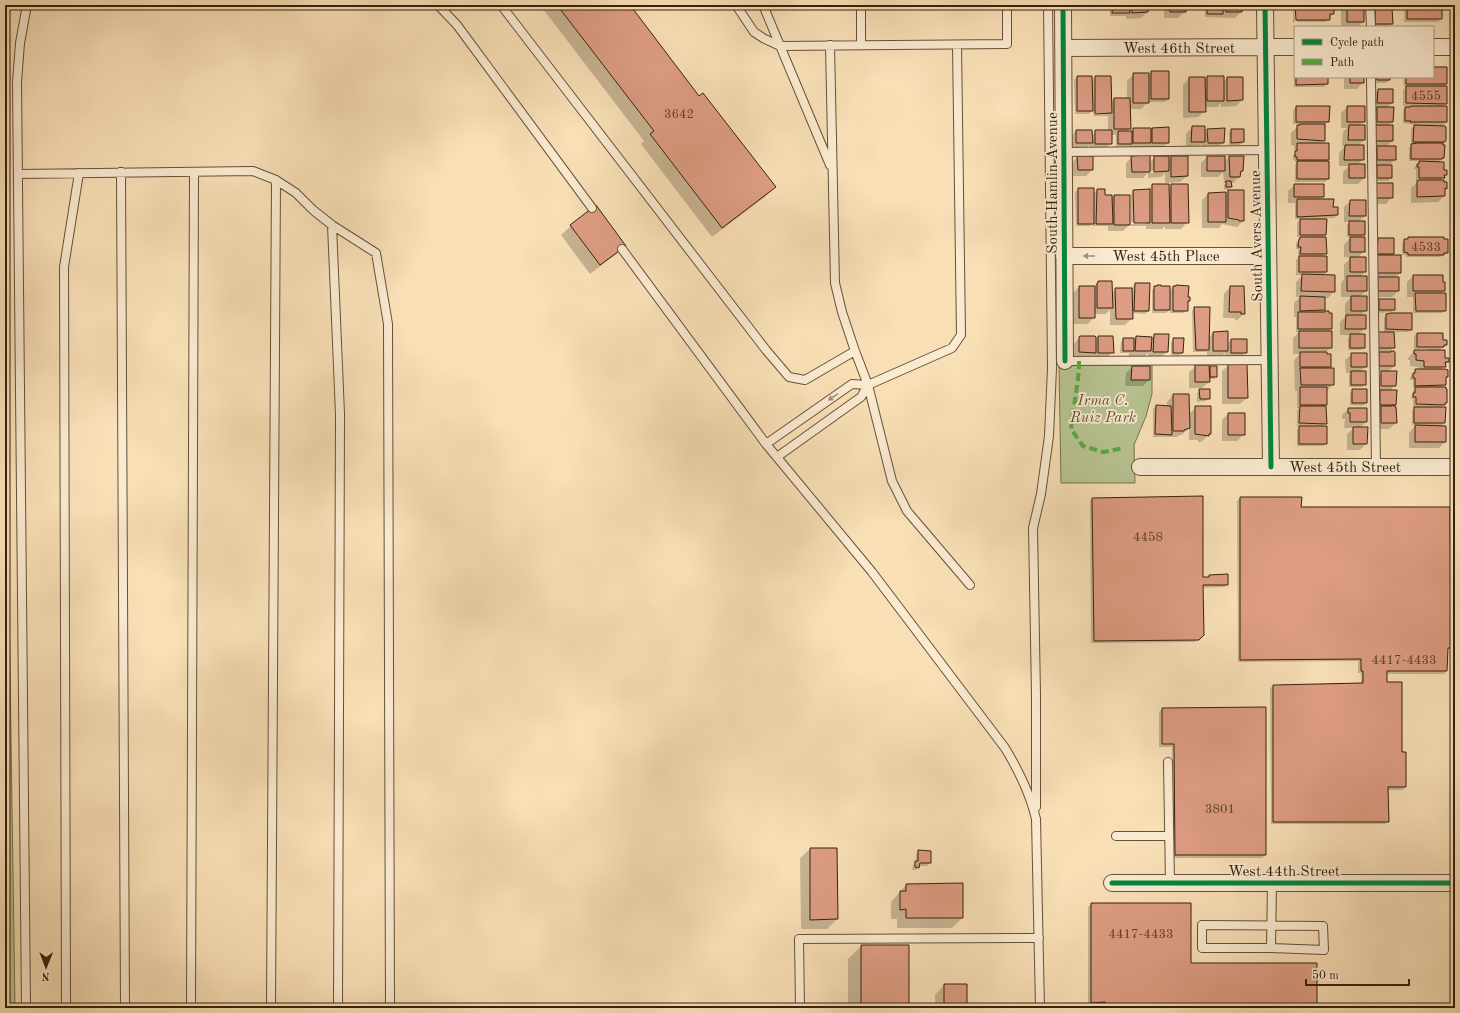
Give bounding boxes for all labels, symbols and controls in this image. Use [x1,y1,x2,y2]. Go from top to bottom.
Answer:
legend [1294,26,1434,78]
text: Cycle path [1330,37,1385,49]
street label: West 46th Street [1123,42,1235,57]
text: Path [1330,57,1355,69]
house number: 4555 [1411,90,1441,103]
house number: 3642 [664,108,694,121]
street label: South Hamlin Avenue [1046,112,1061,254]
street label: South Avers Avenue [1249,170,1266,302]
house number: 4533 [1411,241,1441,254]
street label: West 45th Place [1112,250,1220,265]
one-way arrow [1082,253,1095,259]
one-way arrow [828,393,838,401]
park label: Irma C. Ruiz Park [1069,394,1136,426]
street label: West 45th Street [1289,461,1401,476]
house number: 4458 [1133,531,1163,544]
house number: 4417-4433 [1371,654,1437,667]
house number: 3801 [1205,803,1235,816]
street label: West 44th Street [1228,865,1340,880]
house number: 4417-4433 [1108,928,1174,941]
north arrow [26,947,66,987]
scale bar [1306,961,1409,987]
text: 50 m [1312,969,1339,982]
text: N [41,970,50,981]

